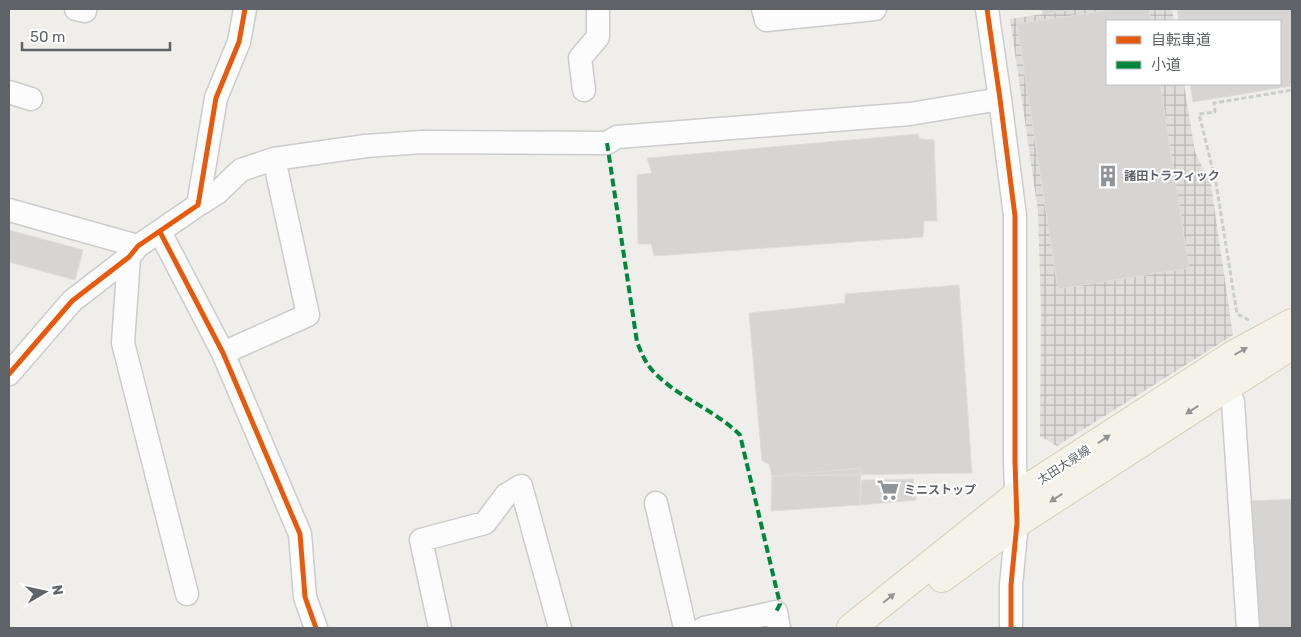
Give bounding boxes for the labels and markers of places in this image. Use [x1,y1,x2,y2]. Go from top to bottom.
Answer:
building icon: 諸田トラフィック [1095,163,1121,189]
place label: 諸田トラフィック [1124,169,1220,183]
supermarket icon: ミニストップ [875,477,901,503]
place label: ミニストップ [904,483,976,497]

